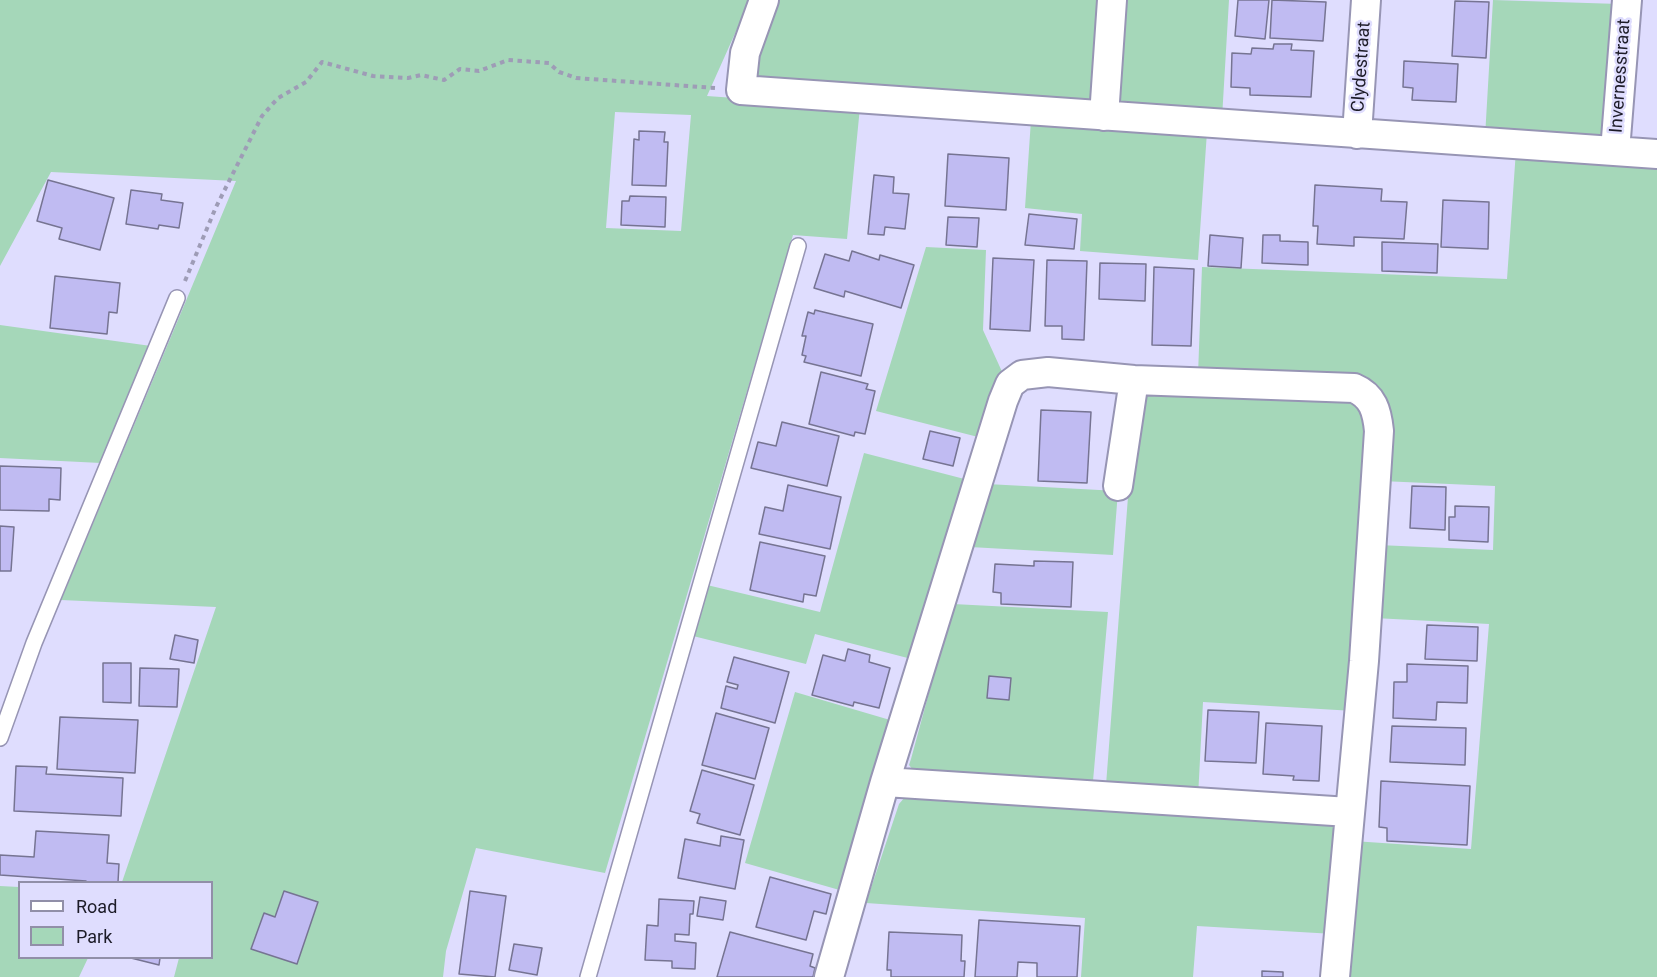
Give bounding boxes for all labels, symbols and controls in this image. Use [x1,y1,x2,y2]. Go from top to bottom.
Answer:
street label: Invernesstraat [1606,18,1636,134]
street label: Clydestraat [1348,21,1376,113]
legend [18,881,213,959]
text: Road [76,896,117,917]
text: Park [76,926,112,947]

